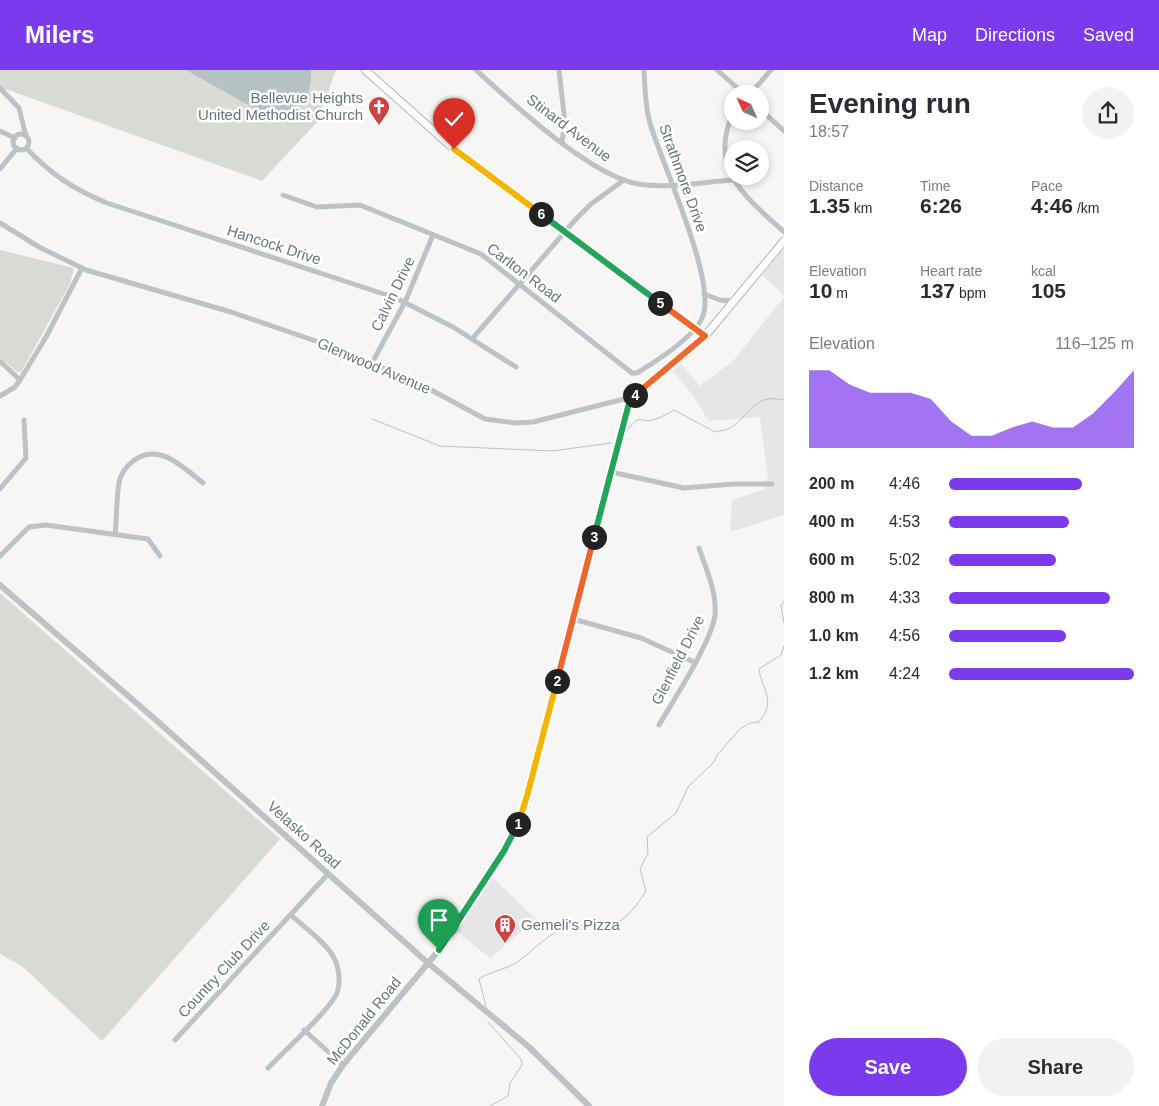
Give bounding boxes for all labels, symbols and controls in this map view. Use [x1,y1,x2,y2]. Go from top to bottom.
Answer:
text: Milers [25,21,94,48]
text: Map [912,25,947,45]
text: Directions [975,25,1055,45]
text: Saved [1083,25,1134,45]
north arrow [724,85,769,130]
map controls [724,85,769,185]
button: share [1082,87,1134,139]
text: Evening run [809,88,971,119]
place label: Bellevue Heights United Methodist Church [198,89,363,123]
street label: Stinard Avenue [524,90,615,165]
church icon: Bellevue Heights United Methodist Church [367,95,391,126]
pin [433,98,475,149]
icon: check [440,105,468,133]
street label: Strathmore Drive [656,122,711,234]
text: 18:57 [809,123,849,140]
button: layers [724,140,769,185]
text: Distance [809,178,863,194]
text: Time [920,178,951,194]
text: Pace [1031,178,1063,194]
text: 1.35 [809,194,850,217]
text: 6:26 [920,194,962,217]
text: 4:46 [1031,194,1073,217]
text: km [850,200,872,216]
text: /km [1073,200,1099,216]
pin: 6 [528,202,554,226]
text: 6 [538,206,545,222]
street label: Hancock Drive [225,221,323,268]
street label: Carlton Road [484,239,565,306]
street label: Calvin Drive [367,254,418,334]
text: Elevation [809,263,867,279]
text: Heart rate [920,263,982,279]
text: kcal [1031,263,1056,279]
text: 10 [809,279,832,302]
text: 137 [920,279,955,302]
text: 105 [1031,279,1066,302]
text: m [832,285,848,301]
text: bpm [955,285,986,301]
pin: 5 [648,290,672,316]
text: 5 [657,295,664,311]
street label: Glenwood Avenue [315,334,433,397]
text: Elevation [809,335,875,352]
text: 116–125 m [1055,335,1134,352]
pin: 4 [622,382,648,408]
text: 4 [632,387,639,403]
text: 200 m [809,475,854,492]
text: 4:46 [889,475,920,492]
text: 400 m [809,513,854,530]
text: 4:53 [889,513,920,530]
pin: 3 [582,524,606,550]
text: 3 [591,529,598,545]
text: 600 m [809,551,854,568]
text: 5:02 [889,551,920,568]
text: 800 m [809,589,854,606]
text: 4:33 [889,589,920,606]
street label: Glenfield Drive [648,612,707,707]
text: 1.0 km [809,627,859,644]
text: 4:56 [889,627,920,644]
text: 1.2 km [809,665,859,682]
text: 4:24 [889,665,920,682]
pin: 2 [544,668,570,694]
text: 2 [554,673,561,689]
street label: Velasko Road [264,797,344,872]
pin: 1 [506,812,530,836]
text: 1 [515,816,522,832]
pin [418,899,460,950]
icon: arrive [425,906,453,934]
building icon: Gemeli's Pizza [493,913,517,944]
place label: Gemeli's Pizza [521,916,620,933]
street label: Country Club Drive [174,917,273,1021]
street label: McDonald Road [323,974,404,1068]
button: Save [809,1038,967,1096]
button: Share [977,1038,1134,1096]

